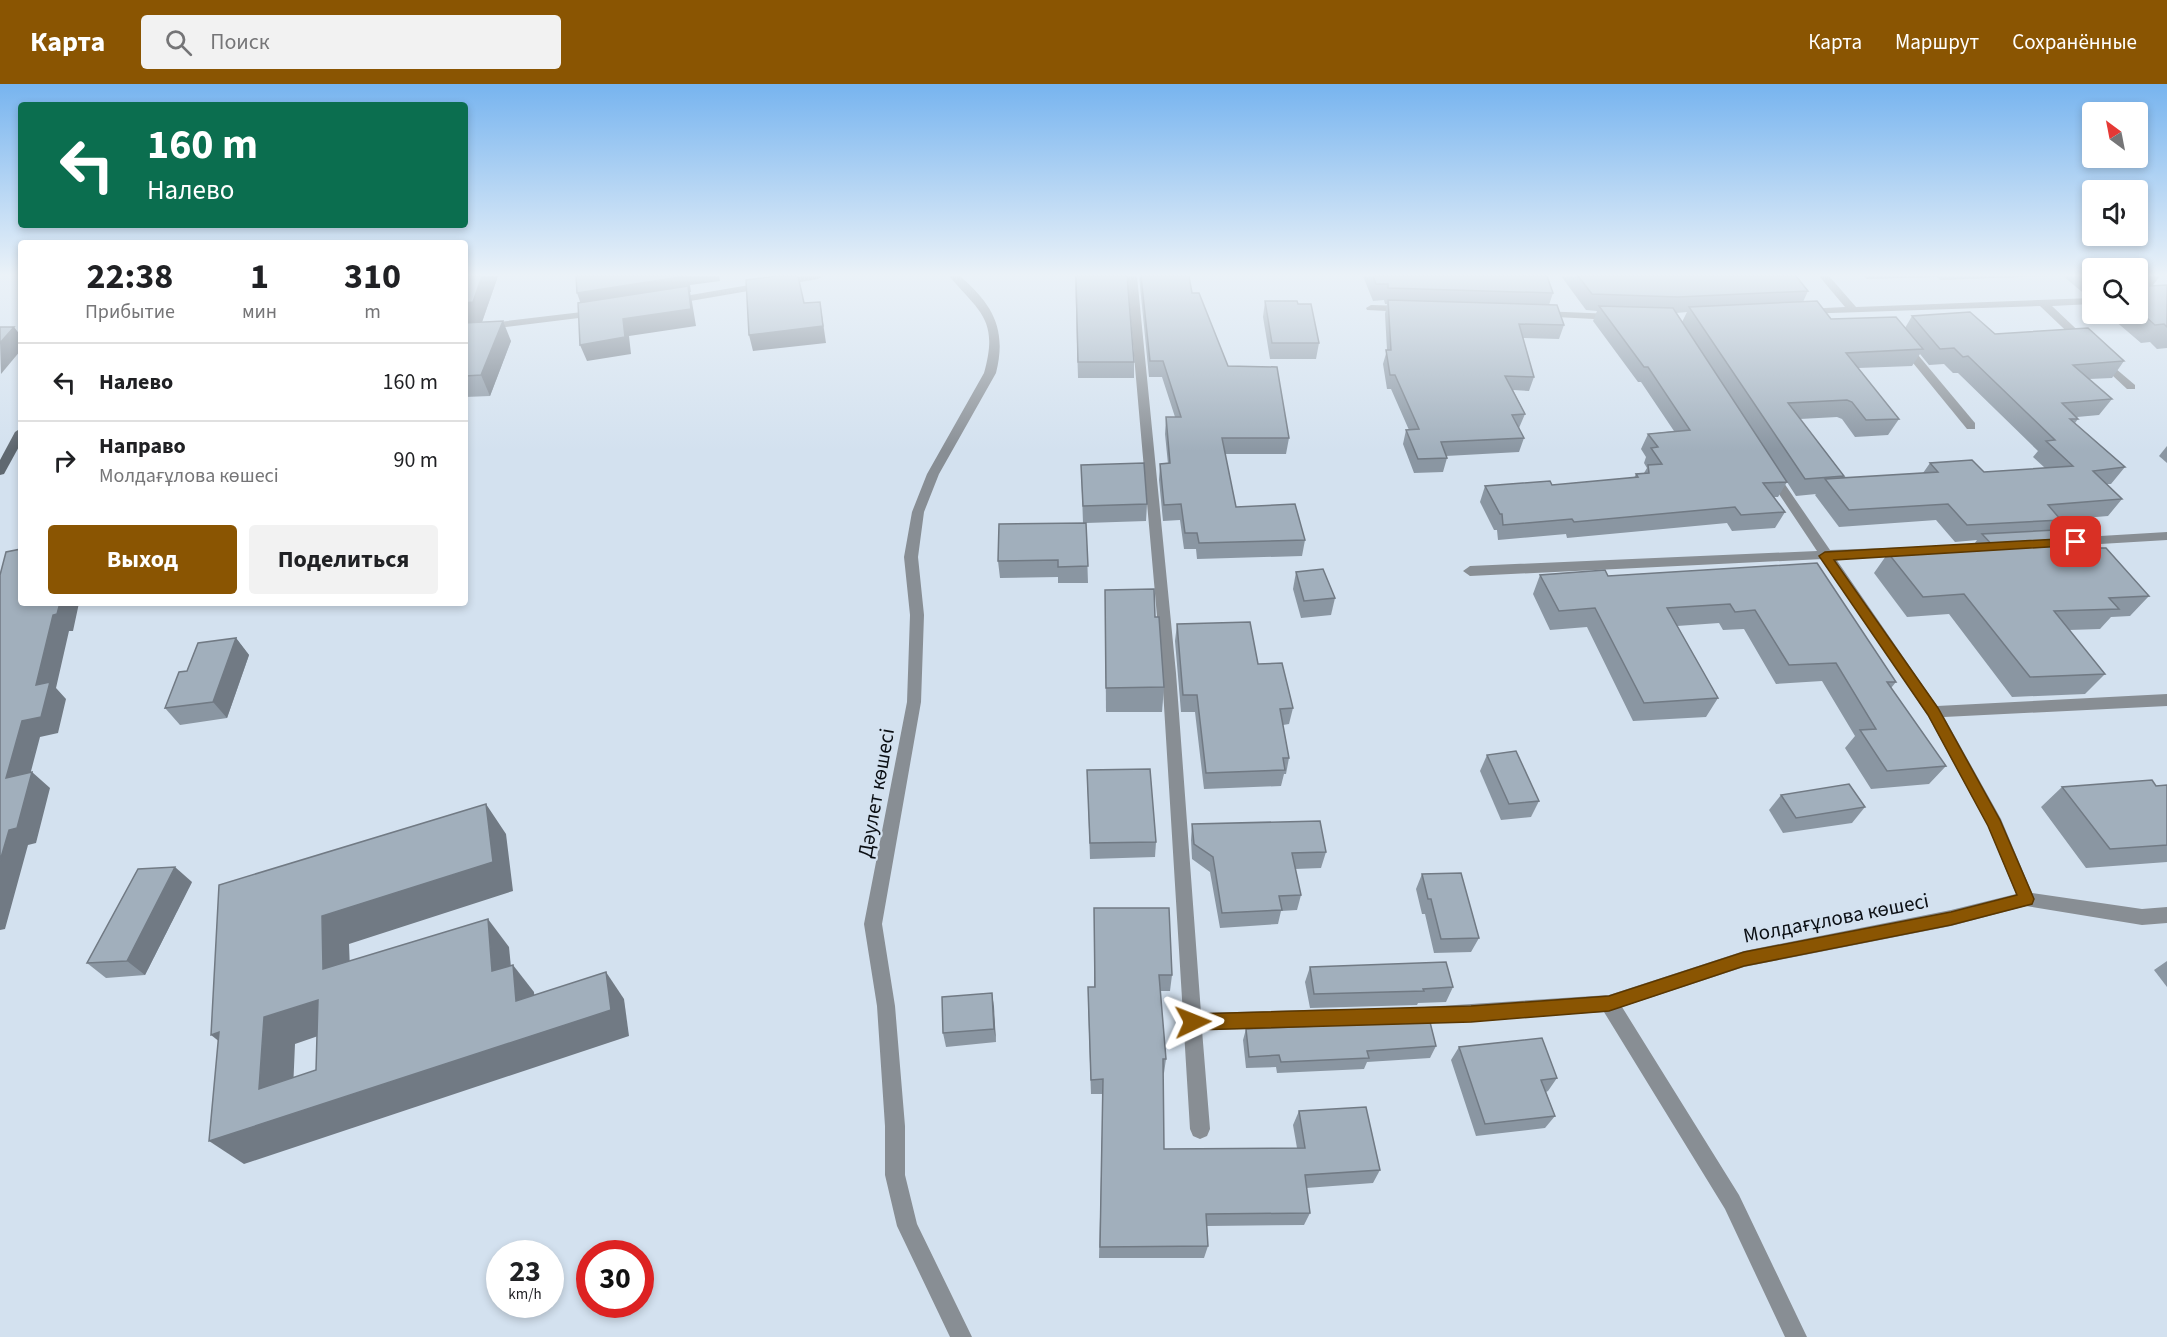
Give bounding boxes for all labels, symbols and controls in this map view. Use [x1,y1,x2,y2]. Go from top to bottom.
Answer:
search box [141,15,561,69]
text: Карта [30,22,105,62]
icon: search [162,26,195,59]
text: Поиск [210,26,270,58]
text: Карта [1808,27,1862,57]
text: Маршрут [1895,27,1979,57]
text: Сохранённые [2012,27,2137,57]
north arrow [2082,102,2148,168]
map controls [2082,102,2148,324]
text: 160 m [147,115,258,175]
icon: left [48,126,126,204]
text: Налево [147,171,234,210]
button: sound [2082,180,2148,246]
text: 22:38 [87,251,173,302]
text: 1 [250,251,269,302]
text: 310 [344,251,401,302]
button: search [2082,258,2148,324]
text: Прибытие [85,298,175,326]
text: мин [242,298,277,326]
text: m [364,298,381,326]
icon: left [48,366,81,399]
text: Налево [99,366,173,398]
text: 160 m [383,366,438,398]
text: Направо [99,430,186,462]
icon: right [48,444,81,477]
text: 90 m [393,444,438,476]
text: Молдағұлова көшесі [99,462,279,490]
pin [2050,516,2101,567]
button: Выход [48,525,237,594]
button: Поделиться [249,525,438,594]
icon: arrive [2059,525,2092,558]
street label: Дәулет көшесі [850,726,902,860]
street label: Молдағұлова көшесі [1741,885,1931,951]
position arrow [1161,990,1225,1054]
speed limit sign: 30 [576,1240,654,1318]
text: 23 [509,1250,541,1293]
text: km/h [508,1284,542,1305]

